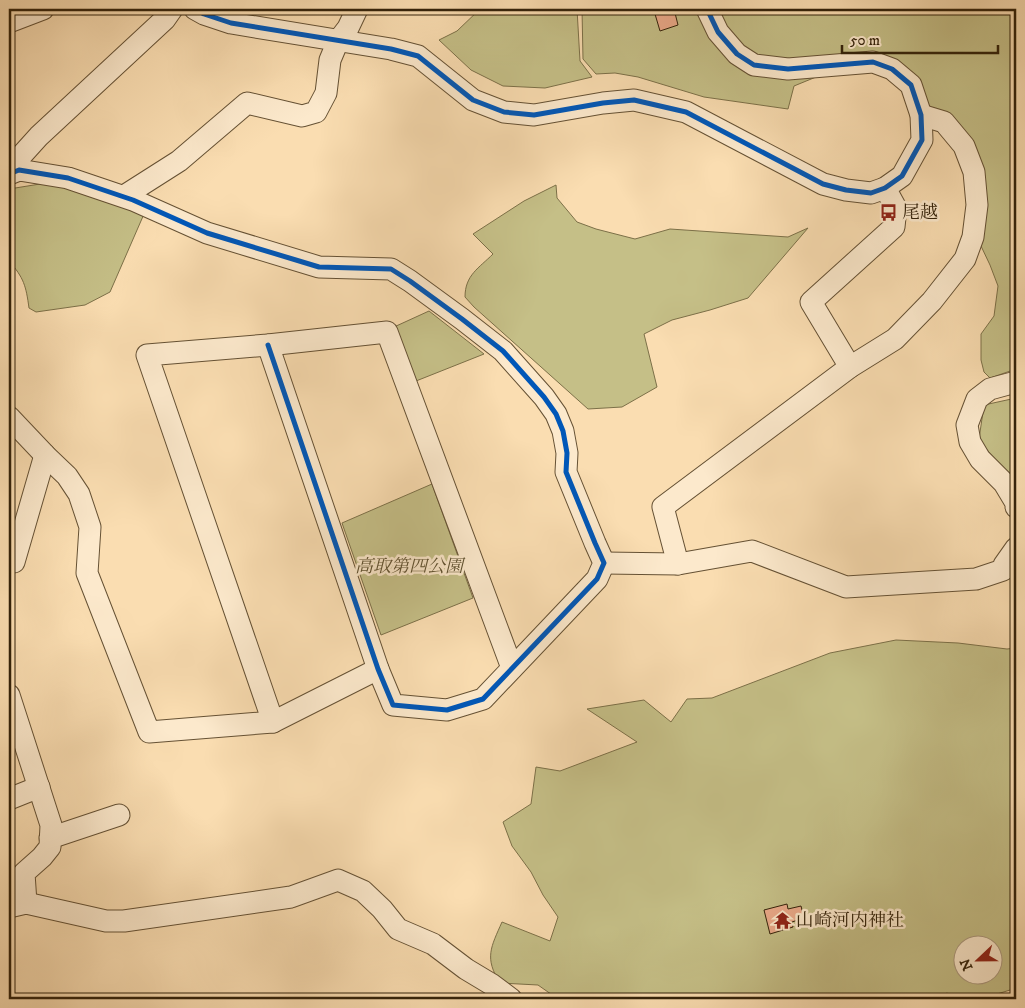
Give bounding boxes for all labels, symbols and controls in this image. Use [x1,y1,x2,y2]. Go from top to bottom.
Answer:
scale bar [842,22,999,54]
text: 50 m [850,31,880,50]
bus stop icon: 尾越 [878,202,898,222]
place label: 尾越 [902,202,938,224]
park label: 高取第四公園 [355,556,466,578]
temple icon: 山崎河内神社 [772,910,792,930]
place label: 山崎河内神社 [796,910,904,932]
north arrow [952,936,1002,986]
text: N [956,955,977,973]

